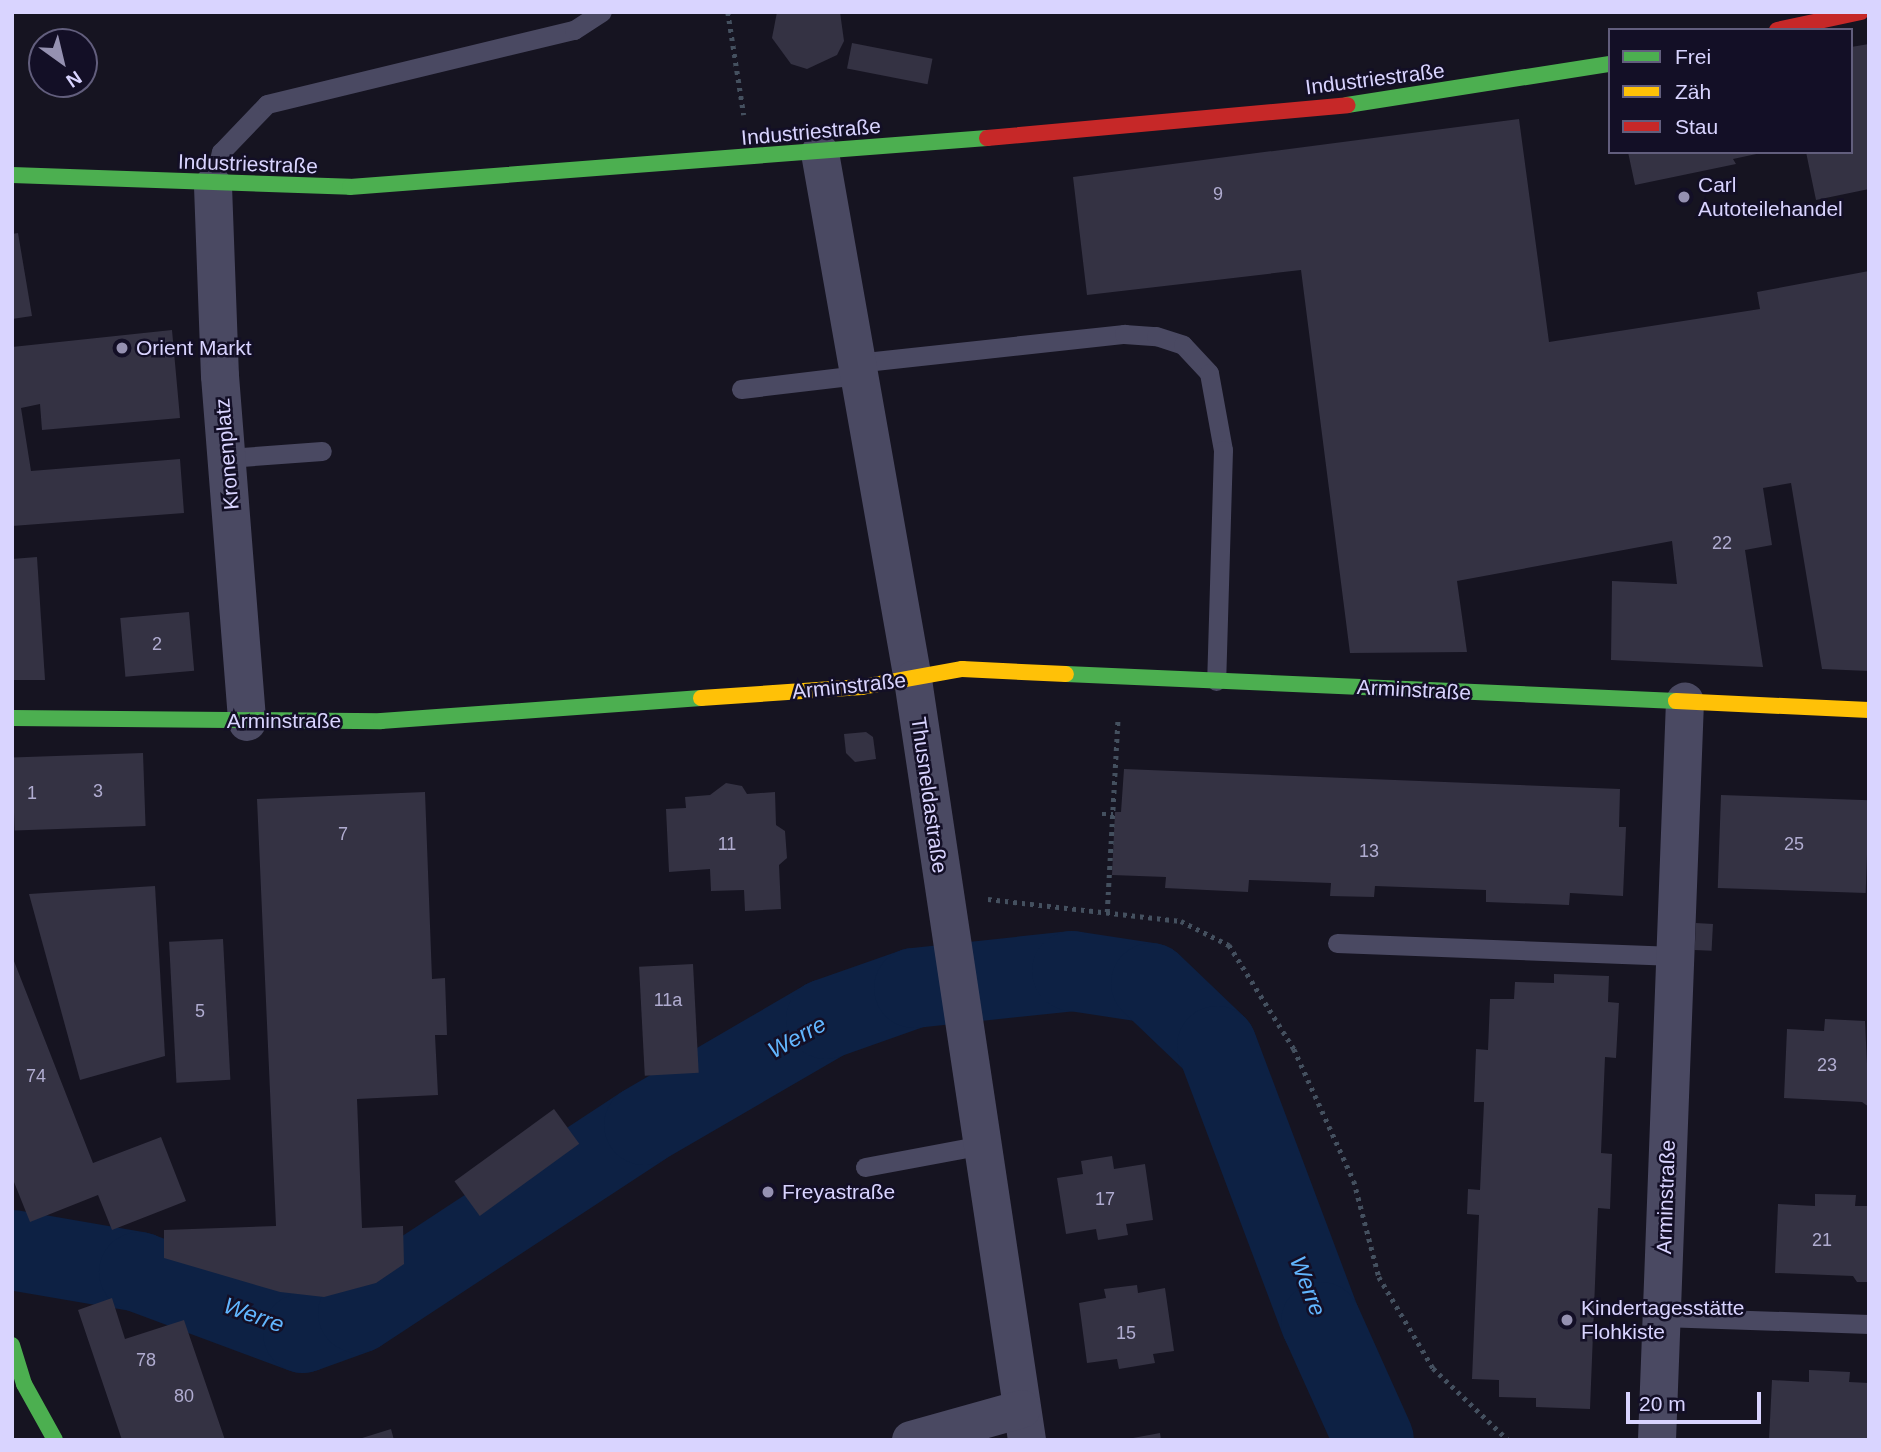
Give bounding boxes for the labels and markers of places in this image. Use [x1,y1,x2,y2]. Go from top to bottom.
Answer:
place label: Carl Autoteilehandel [1698,172,1843,222]
marker: Carl Autoteilehandel [1676,189,1692,205]
place label: Orient Markt [136,335,252,361]
marker: Orient Markt [114,340,130,356]
place label: Freyastraße [782,1179,895,1205]
marker: Freyastraße [760,1184,776,1200]
place label: Kindertagesstätte Flohkiste [1581,1295,1744,1345]
marker: Kindertagesstätte Flohkiste [1559,1312,1575,1328]

